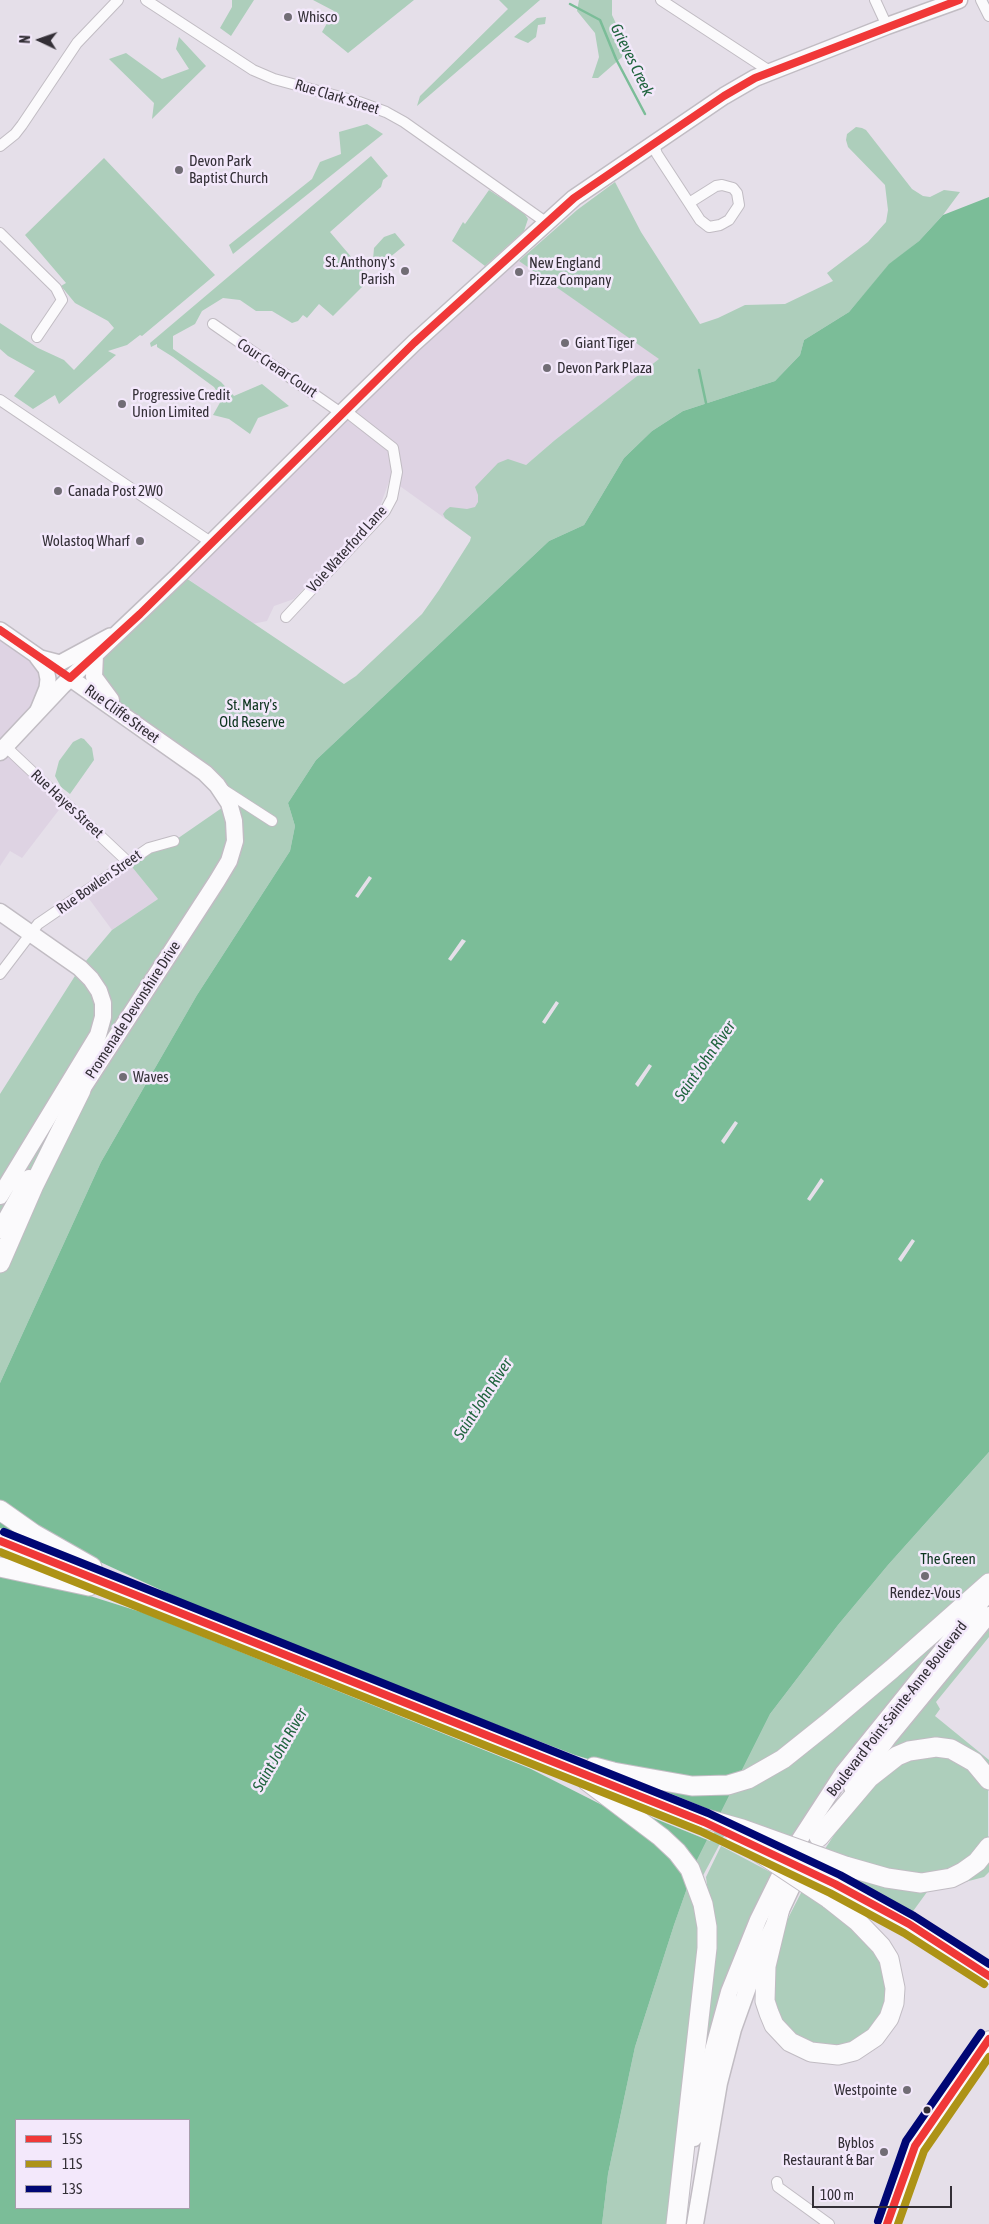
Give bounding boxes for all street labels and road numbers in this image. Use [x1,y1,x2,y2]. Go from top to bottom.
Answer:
street label: Rue Clark Street [293,76,381,118]
street label: Cour Crerar Court [234,335,320,401]
street label: Voie Waterford Lane [303,502,391,596]
street label: Rue Cliffe Street [81,681,163,747]
street label: Rue Hayes Street [27,766,107,842]
street label: Rue Bowlen Street [53,846,145,918]
street label: Promenade Devonshire Drive [82,938,184,1082]
street label: Boulevard Point-Sainte-Anne Boulevard [823,1618,971,1800]

